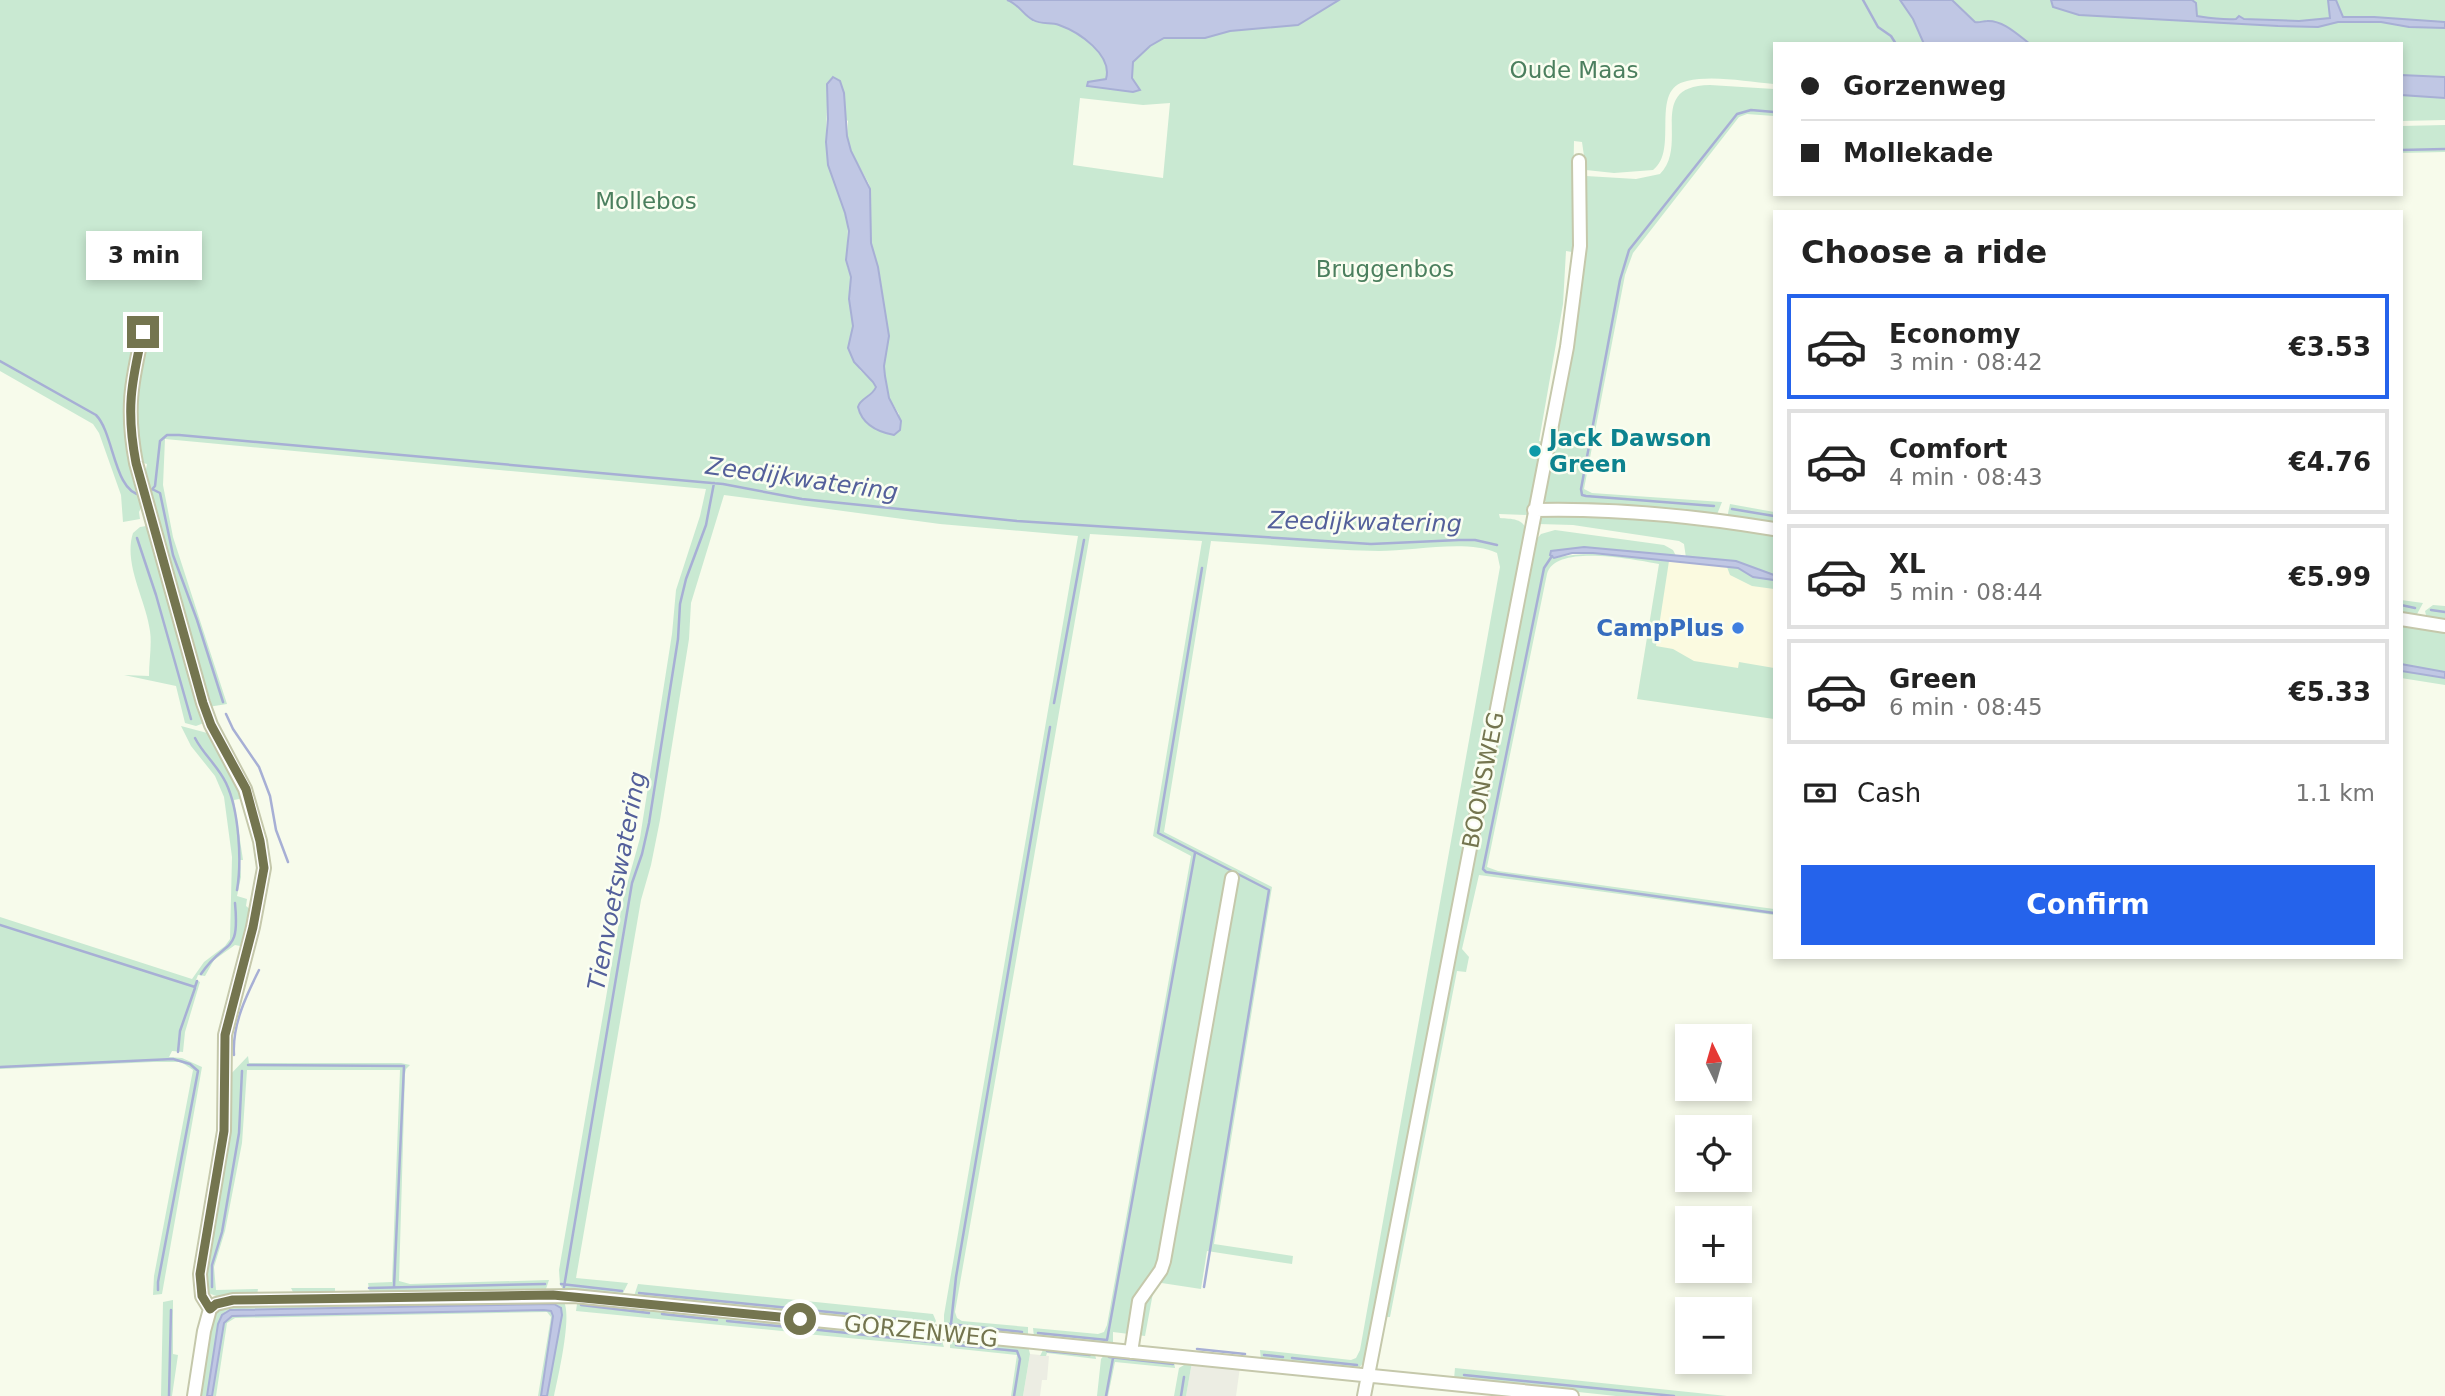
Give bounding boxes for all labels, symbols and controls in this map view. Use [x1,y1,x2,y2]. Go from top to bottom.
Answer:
park label: Oude Maas [1510,57,1638,83]
text: Gorzenweg [1843,71,2007,101]
text: Mollekade [1843,138,1993,168]
park label: Mollebos [595,188,697,214]
callout: 3 min [85,230,201,280]
text: Choose a ride [1801,233,2047,271]
text: 3 min [108,242,180,268]
park label: Bruggenbos [1316,256,1454,282]
icon: car [1805,315,1868,378]
route end [127,316,159,348]
text: Economy [1889,319,2020,349]
text: €3.53 [2289,332,2371,362]
text: 3 min · 08:42 [1889,349,2043,375]
place label: Jack Dawson Green [1547,425,1712,477]
icon: car [1805,430,1868,493]
text: Comfort [1889,434,2007,464]
marker: Jack Dawson Green [1527,443,1543,459]
text: €4.76 [2289,447,2371,477]
water label: Zeedijkwatering [703,452,900,506]
text: 4 min · 08:43 [1889,464,2043,490]
water label: Zeedijkwatering [1267,506,1462,538]
icon: car [1805,545,1868,608]
text: XL [1889,549,1926,579]
text: €5.99 [2289,562,2371,592]
text: 5 min · 08:44 [1889,579,2043,605]
place label: CampPlus [1596,615,1724,641]
marker: CampPlus [1730,620,1746,636]
icon: car [1805,660,1868,723]
text: Green [1889,664,1977,694]
text: €5.33 [2289,677,2371,707]
text: 6 min · 08:45 [1889,694,2043,720]
street label: BOONSWEG [1457,710,1509,850]
water label: Tienvoetswatering [582,769,652,993]
icon: cash [1801,774,1839,812]
text: Cash [1857,778,1921,808]
text: 1.1 km [2295,780,2375,806]
button: Confirm [1801,865,2375,945]
north arrow [1675,1024,1752,1101]
map controls [1675,1024,1752,1374]
button: locate [1675,1115,1752,1192]
button: + [1675,1206,1752,1283]
button: − [1675,1297,1752,1374]
route start [784,1303,816,1335]
street label: GORZENWEG [843,1310,999,1352]

